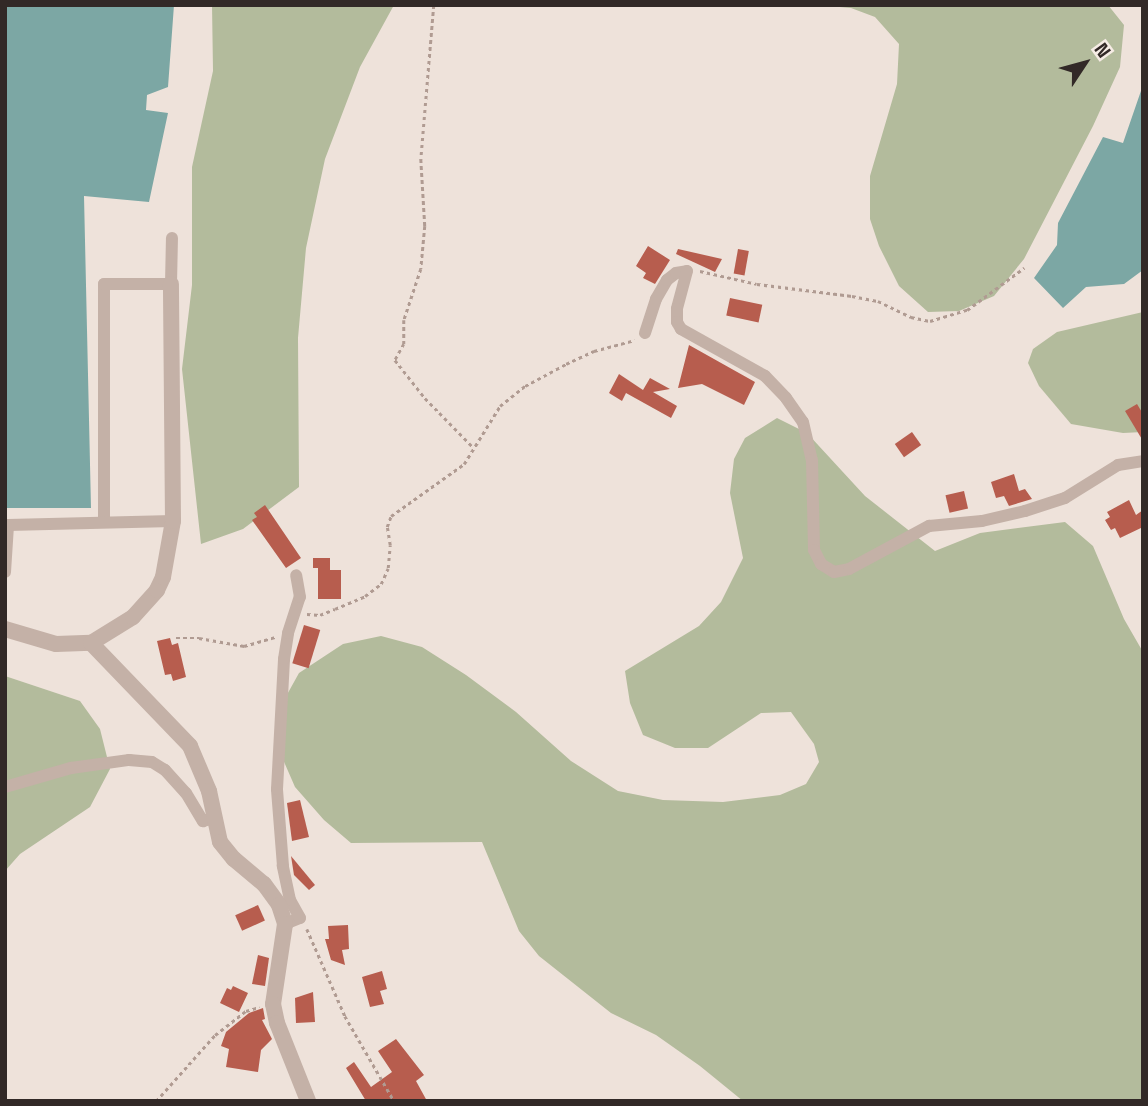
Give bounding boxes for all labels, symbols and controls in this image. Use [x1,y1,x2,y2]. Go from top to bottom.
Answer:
north arrow [1050,28,1120,98]
text: N [1089,38,1116,63]

